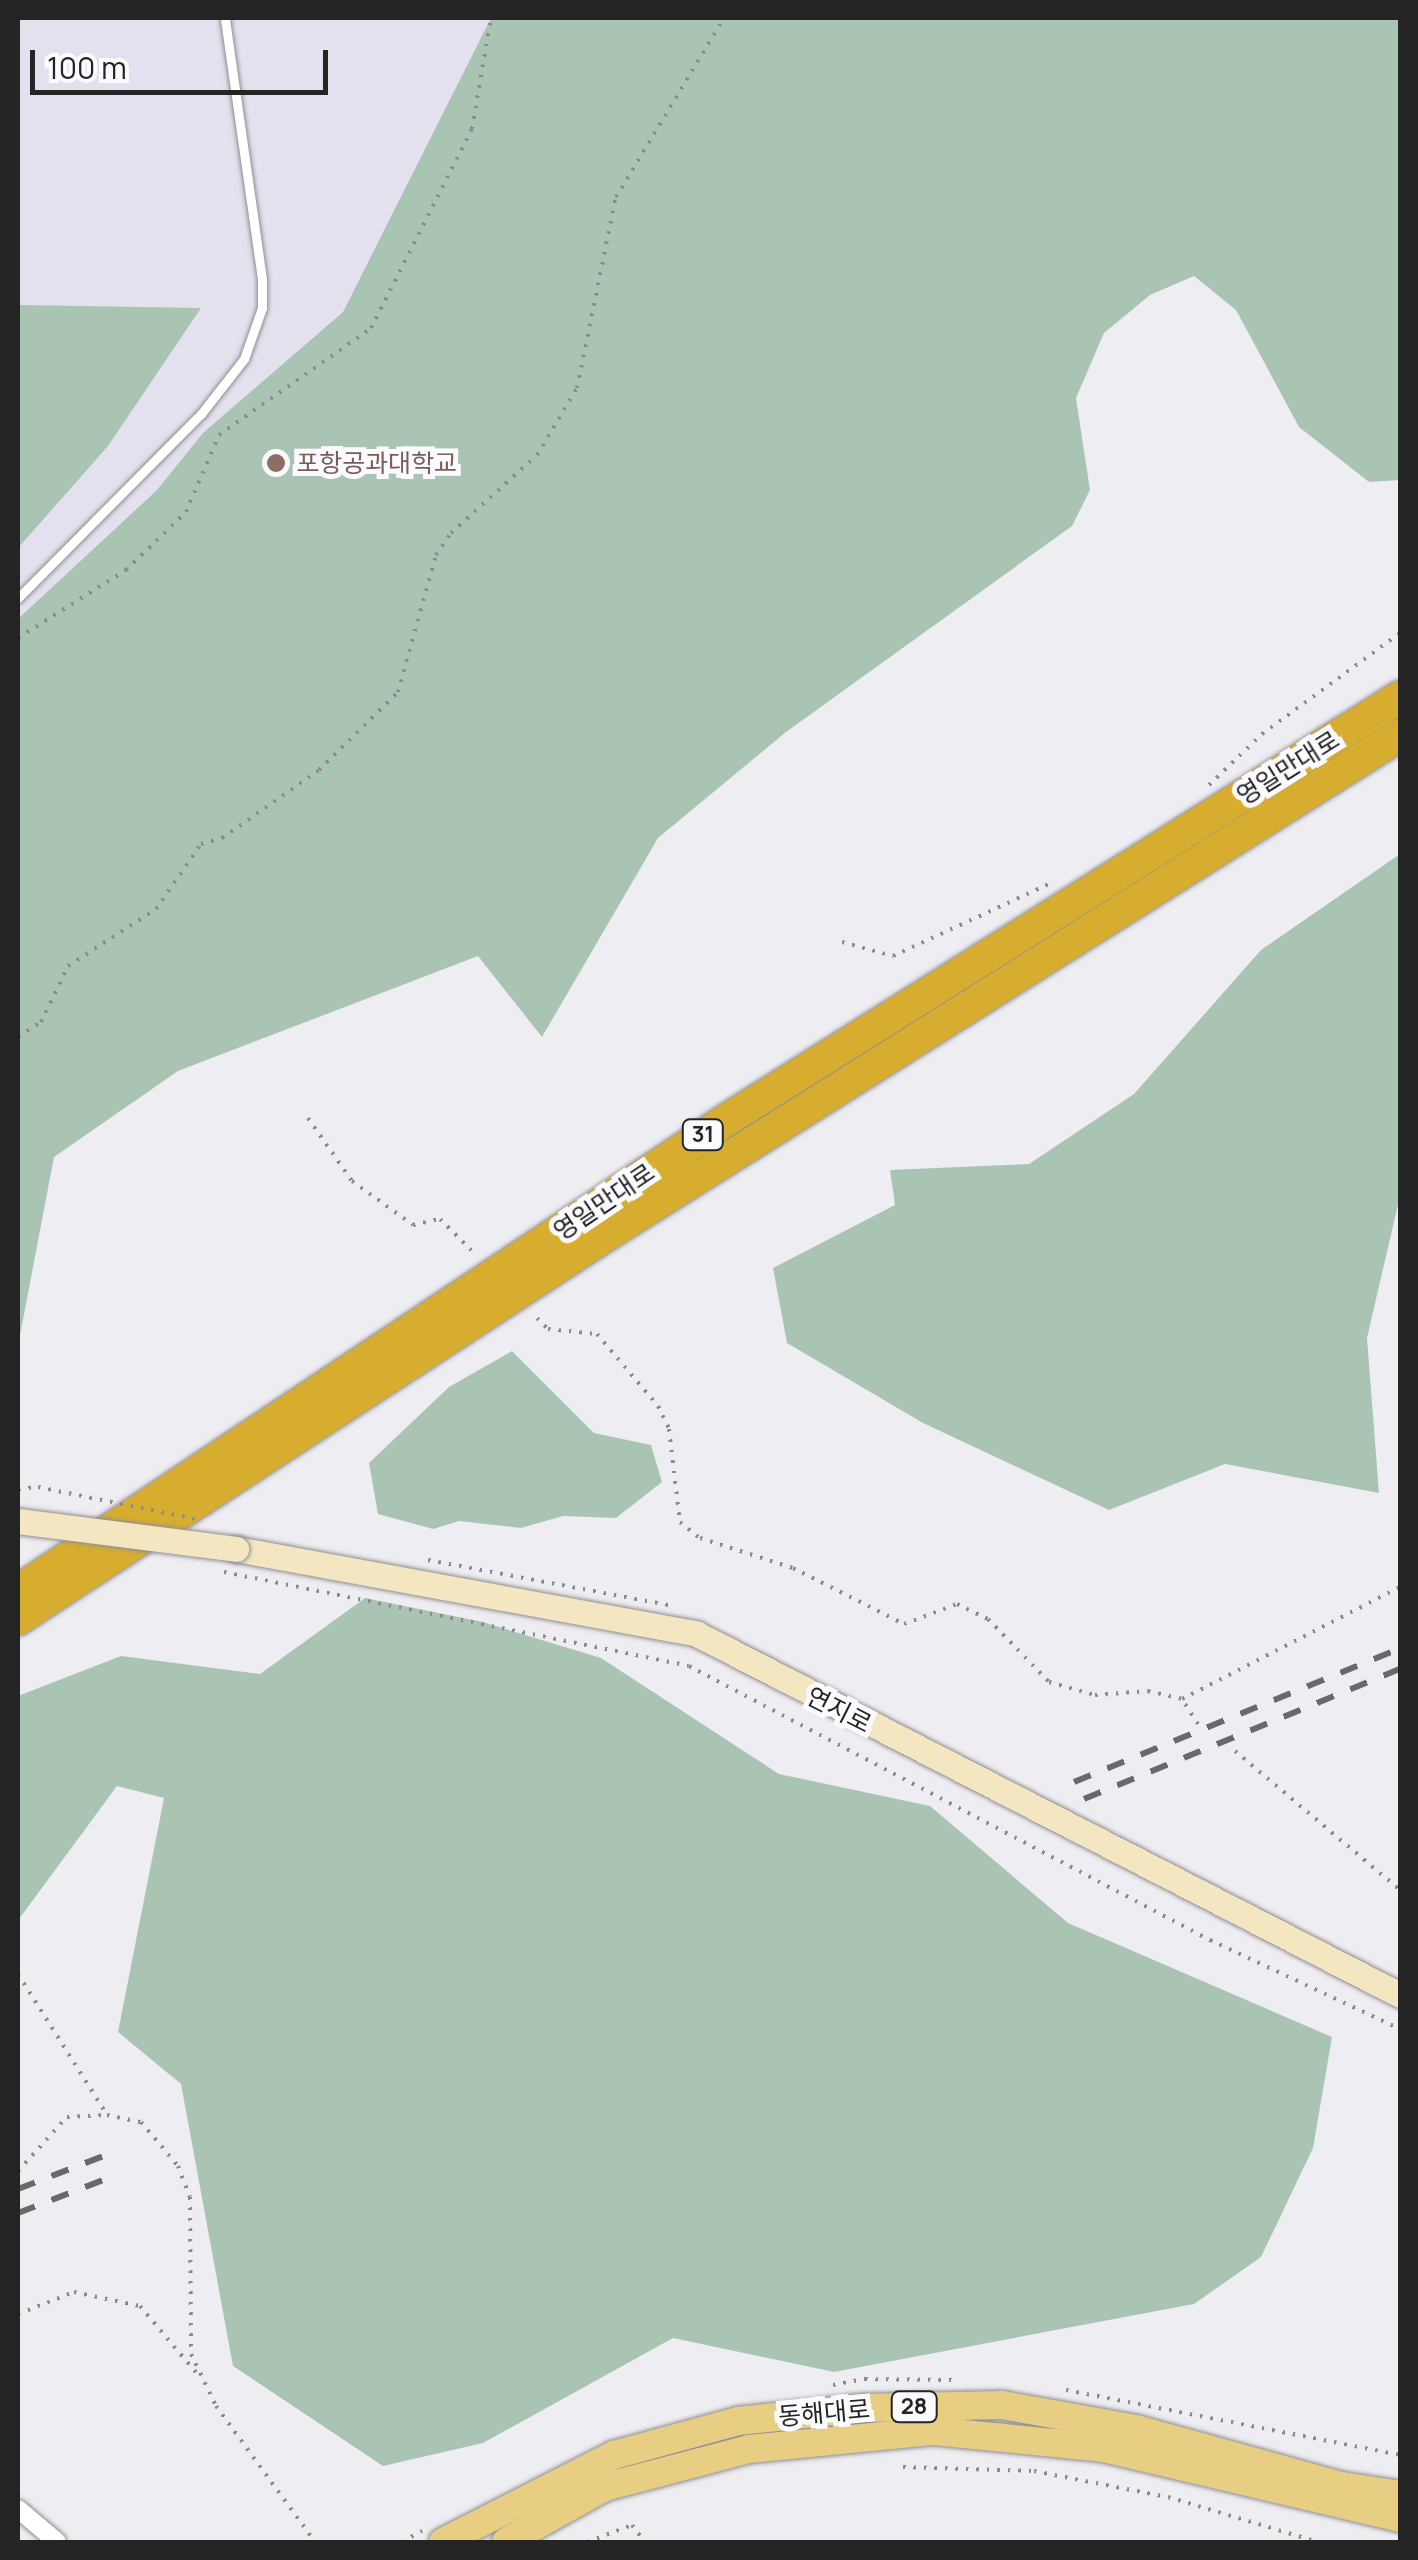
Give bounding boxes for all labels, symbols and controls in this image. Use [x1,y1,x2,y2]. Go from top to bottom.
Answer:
scale bar [35,30,332,92]
text: 100 m [47,47,127,88]
place label: 포항공과대학교 [296,448,457,478]
marker: 포항공과대학교 [265,452,287,474]
street label: 영일만대로 [1231,725,1345,811]
road number: 31 [680,1118,726,1152]
street label: 영일만대로 [548,1157,660,1247]
street label: 연지로 [801,1681,877,1739]
road number: 28 [889,2390,939,2424]
street label: 동해대로 [777,2394,871,2432]

